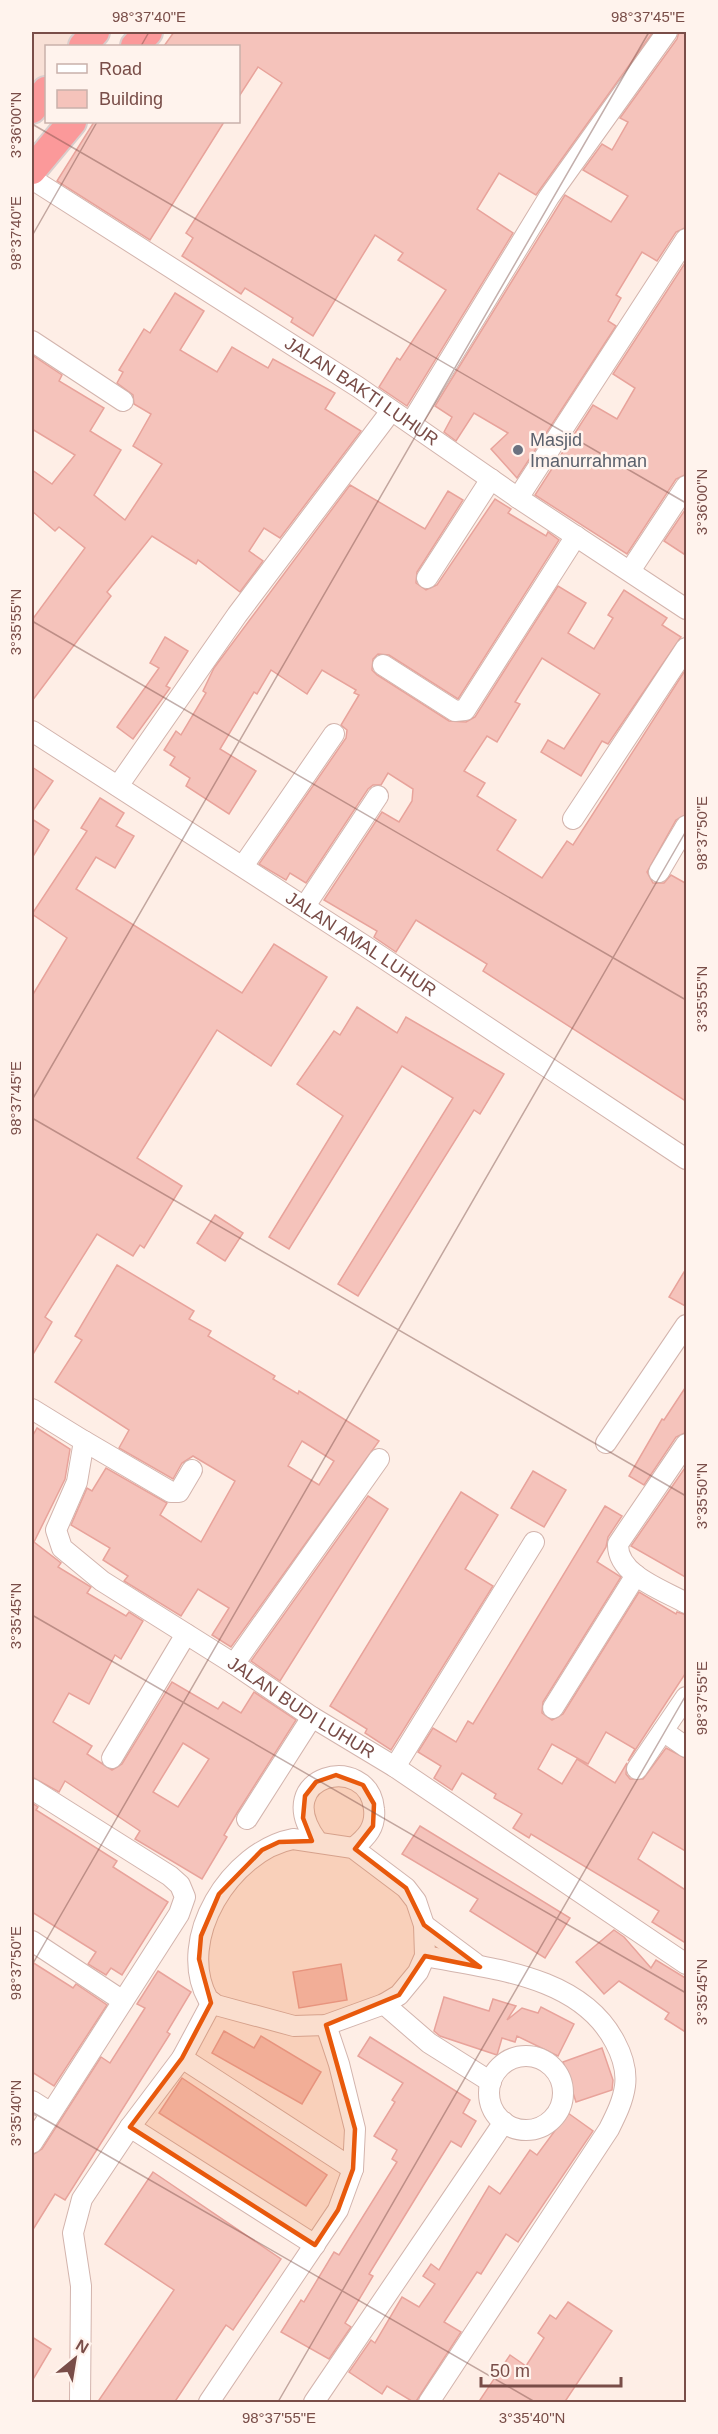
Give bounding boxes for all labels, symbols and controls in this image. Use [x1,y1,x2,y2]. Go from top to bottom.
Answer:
text: 98°37'40"E [112,8,186,25]
text: 98°37'45"E [611,8,685,25]
legend [45,45,240,123]
text: Road [99,59,142,79]
text: Building [99,89,163,109]
text: 3°36'00"N [7,92,24,158]
text: 98°37'40"E [7,196,24,270]
street label: JALAN BAKTI LUHUR [281,333,442,450]
place label: Masjid Imanurrahman [530,430,647,471]
marker: Masjid Imanurrahman [511,443,525,457]
text: 3°36'00"N [693,469,710,535]
text: 3°35'55"N [7,589,24,655]
text: 98°37'50"E [693,796,710,870]
street label: JALAN AMAL LUHUR [282,888,440,1000]
text: 3°35'55"N [693,966,710,1032]
text: 98°37'45"E [7,1061,24,1135]
text: 3°35'50"N [693,1463,710,1529]
text: 3°35'45"N [7,1583,24,1649]
street label: JALAN BUDI LUHUR [224,1653,378,1762]
text: 98°37'55"E [693,1661,710,1735]
text: 98°37'50"E [7,1926,24,2000]
text: 3°35'45"N [693,1959,710,2025]
text: 3°35'40"N [7,2080,24,2146]
north arrow [45,2329,105,2389]
text: N [73,2336,92,2357]
scale bar [481,2350,620,2388]
text: 50 m [490,2361,530,2381]
text: 98°37'55"E [242,2409,316,2426]
text: 3°35'40"N [499,2409,565,2426]

